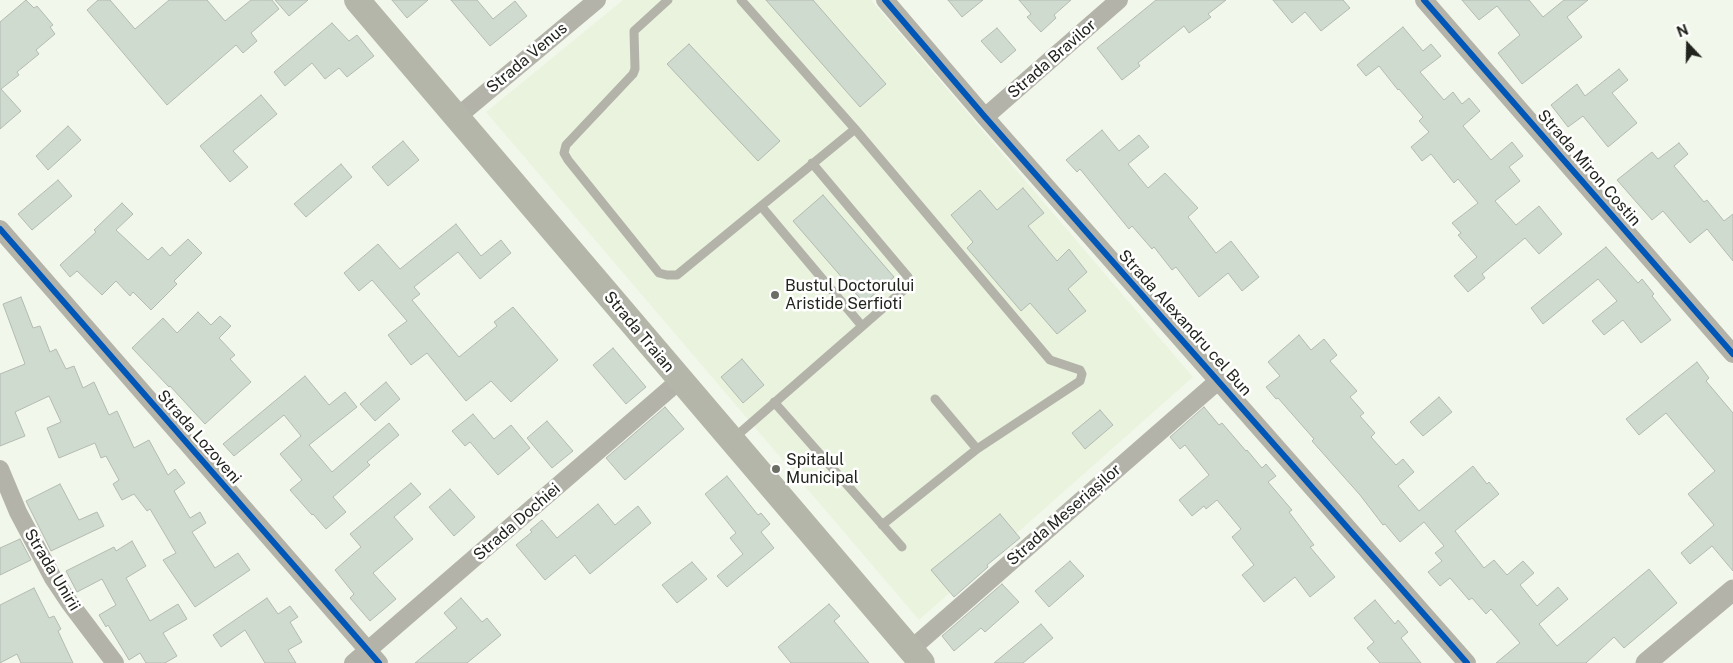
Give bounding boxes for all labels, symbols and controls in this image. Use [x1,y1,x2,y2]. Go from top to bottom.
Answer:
street label: Strada Bravilor [1004,15,1100,103]
street label: Strada Venus [483,19,571,97]
north arrow [1663,20,1713,70]
text: N [1675,22,1691,40]
street label: Strada Miron Costin [1533,106,1645,230]
street label: Strada Alexandru cel Bun [1114,246,1256,400]
place label: Bustul Doctorului Aristide Serfioti [785,276,914,314]
street label: Strada Traian [600,288,678,376]
marker: Bustul Doctorului Aristide Serfioti [769,289,781,301]
street label: Strada Lozoveni [153,386,245,488]
place label: Spitalul Municipal [786,450,859,488]
street label: Strada Meseriașilor [1003,460,1125,570]
marker: Spitalul Municipal [770,463,782,475]
street label: Strada Dochiei [470,479,564,565]
street label: Strada Unirii [20,525,84,615]

